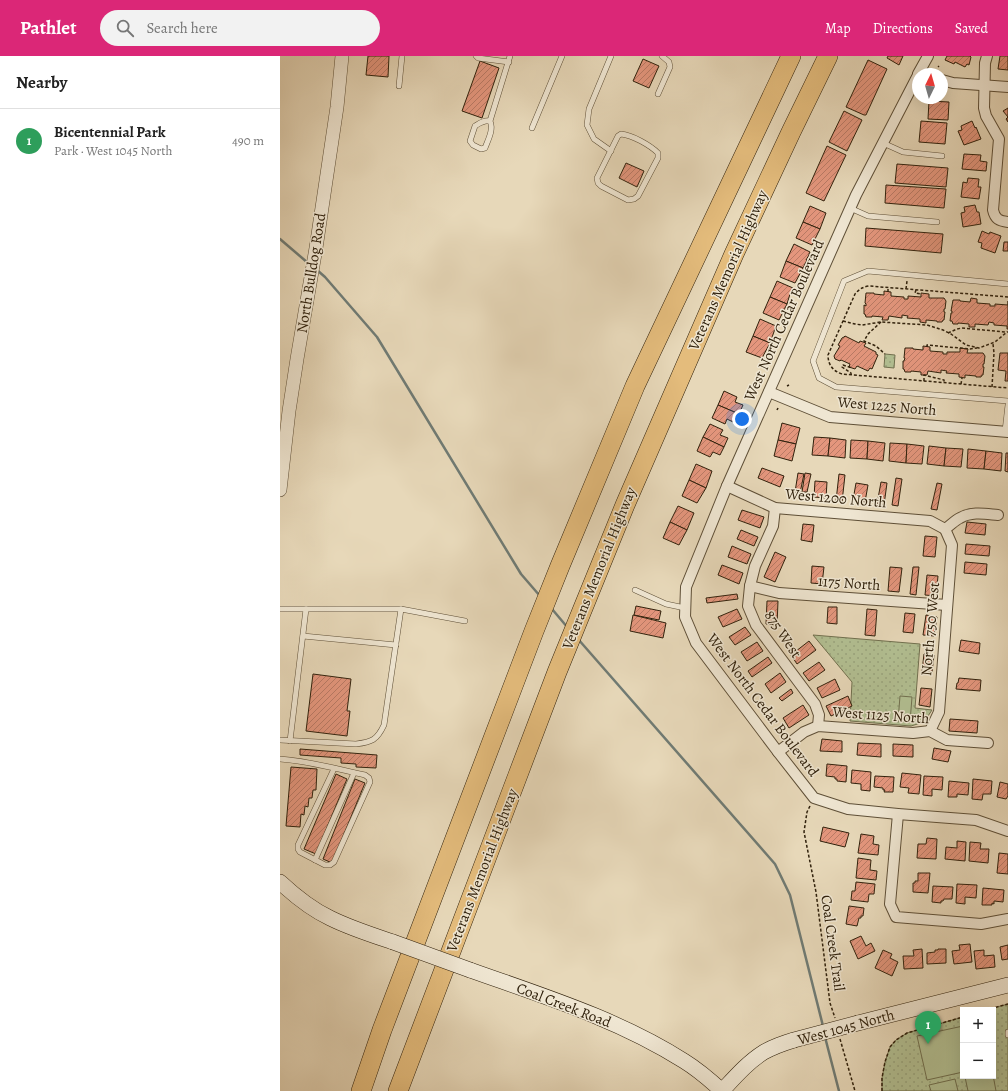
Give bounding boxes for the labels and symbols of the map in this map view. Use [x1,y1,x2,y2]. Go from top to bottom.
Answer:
north arrow [912,68,948,104]
street label: Veterans Memorial Highway [683,187,772,354]
street label: North Bulldog Road [292,211,331,334]
street label: West North Cedar Boulevard [739,235,829,405]
street label: West 1225 North [836,392,937,420]
your location [732,409,752,429]
street label: Veterans Memorial Highway [557,484,641,653]
street label: West 1200 North [784,484,887,512]
street label: 1175 North [817,571,881,595]
street label: North 750 West [916,581,944,677]
street label: 875 West [760,606,806,662]
street label: West North Cedar Boulevard [702,628,824,781]
street label: West 1125 North [831,702,930,728]
street label: Veterans Memorial Highway [441,785,522,955]
street label: Coal Creek Trail [816,894,850,993]
street label: Coal Creek Road [514,978,615,1033]
street label: West 1045 North [794,1004,897,1050]
pin: 1 [915,1011,941,1044]

